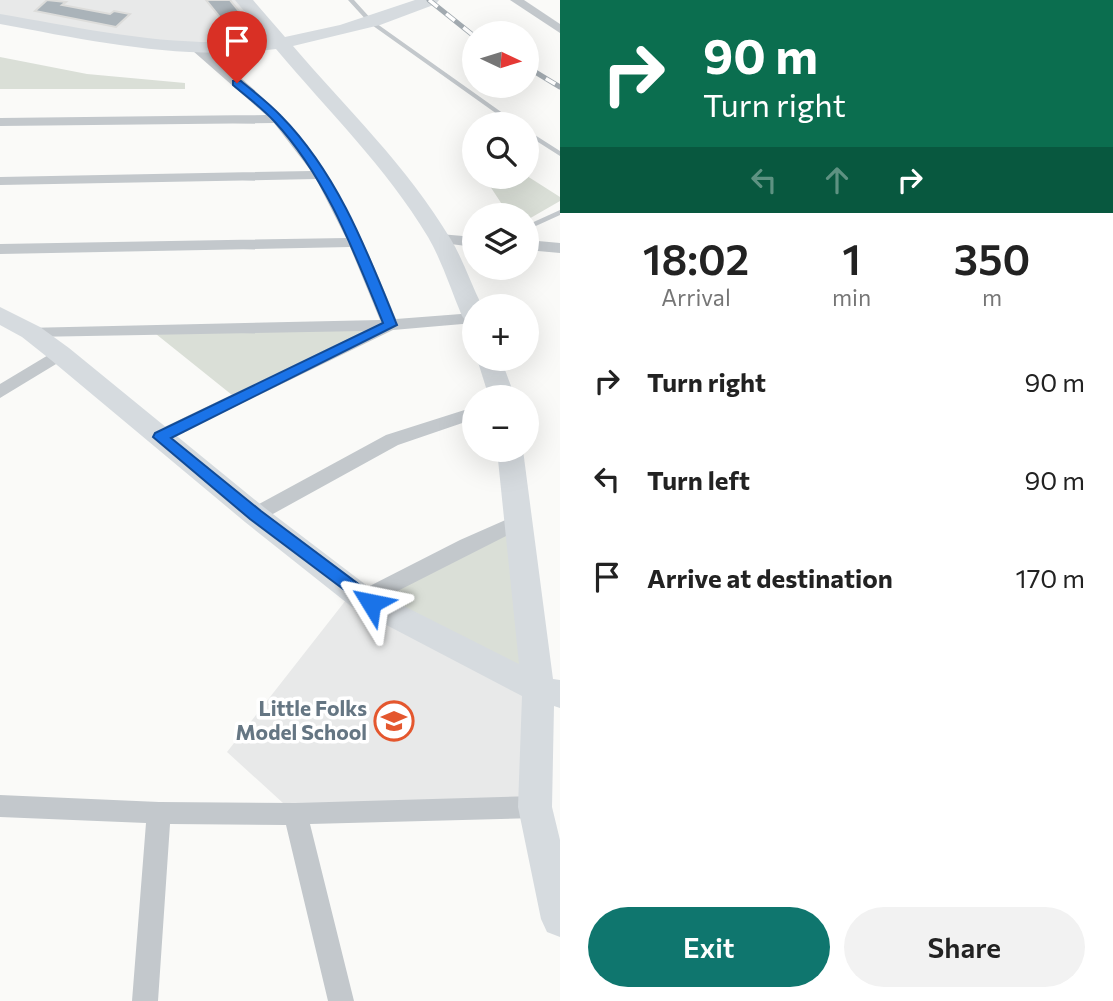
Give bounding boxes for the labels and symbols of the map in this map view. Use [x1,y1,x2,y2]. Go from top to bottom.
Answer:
pin [207,11,267,83]
north arrow [462,21,539,98]
position arrow [334,566,408,640]
place label: Little Folks Model School [236,695,367,744]
school or university icon: Little Folks Model School [373,700,415,742]

